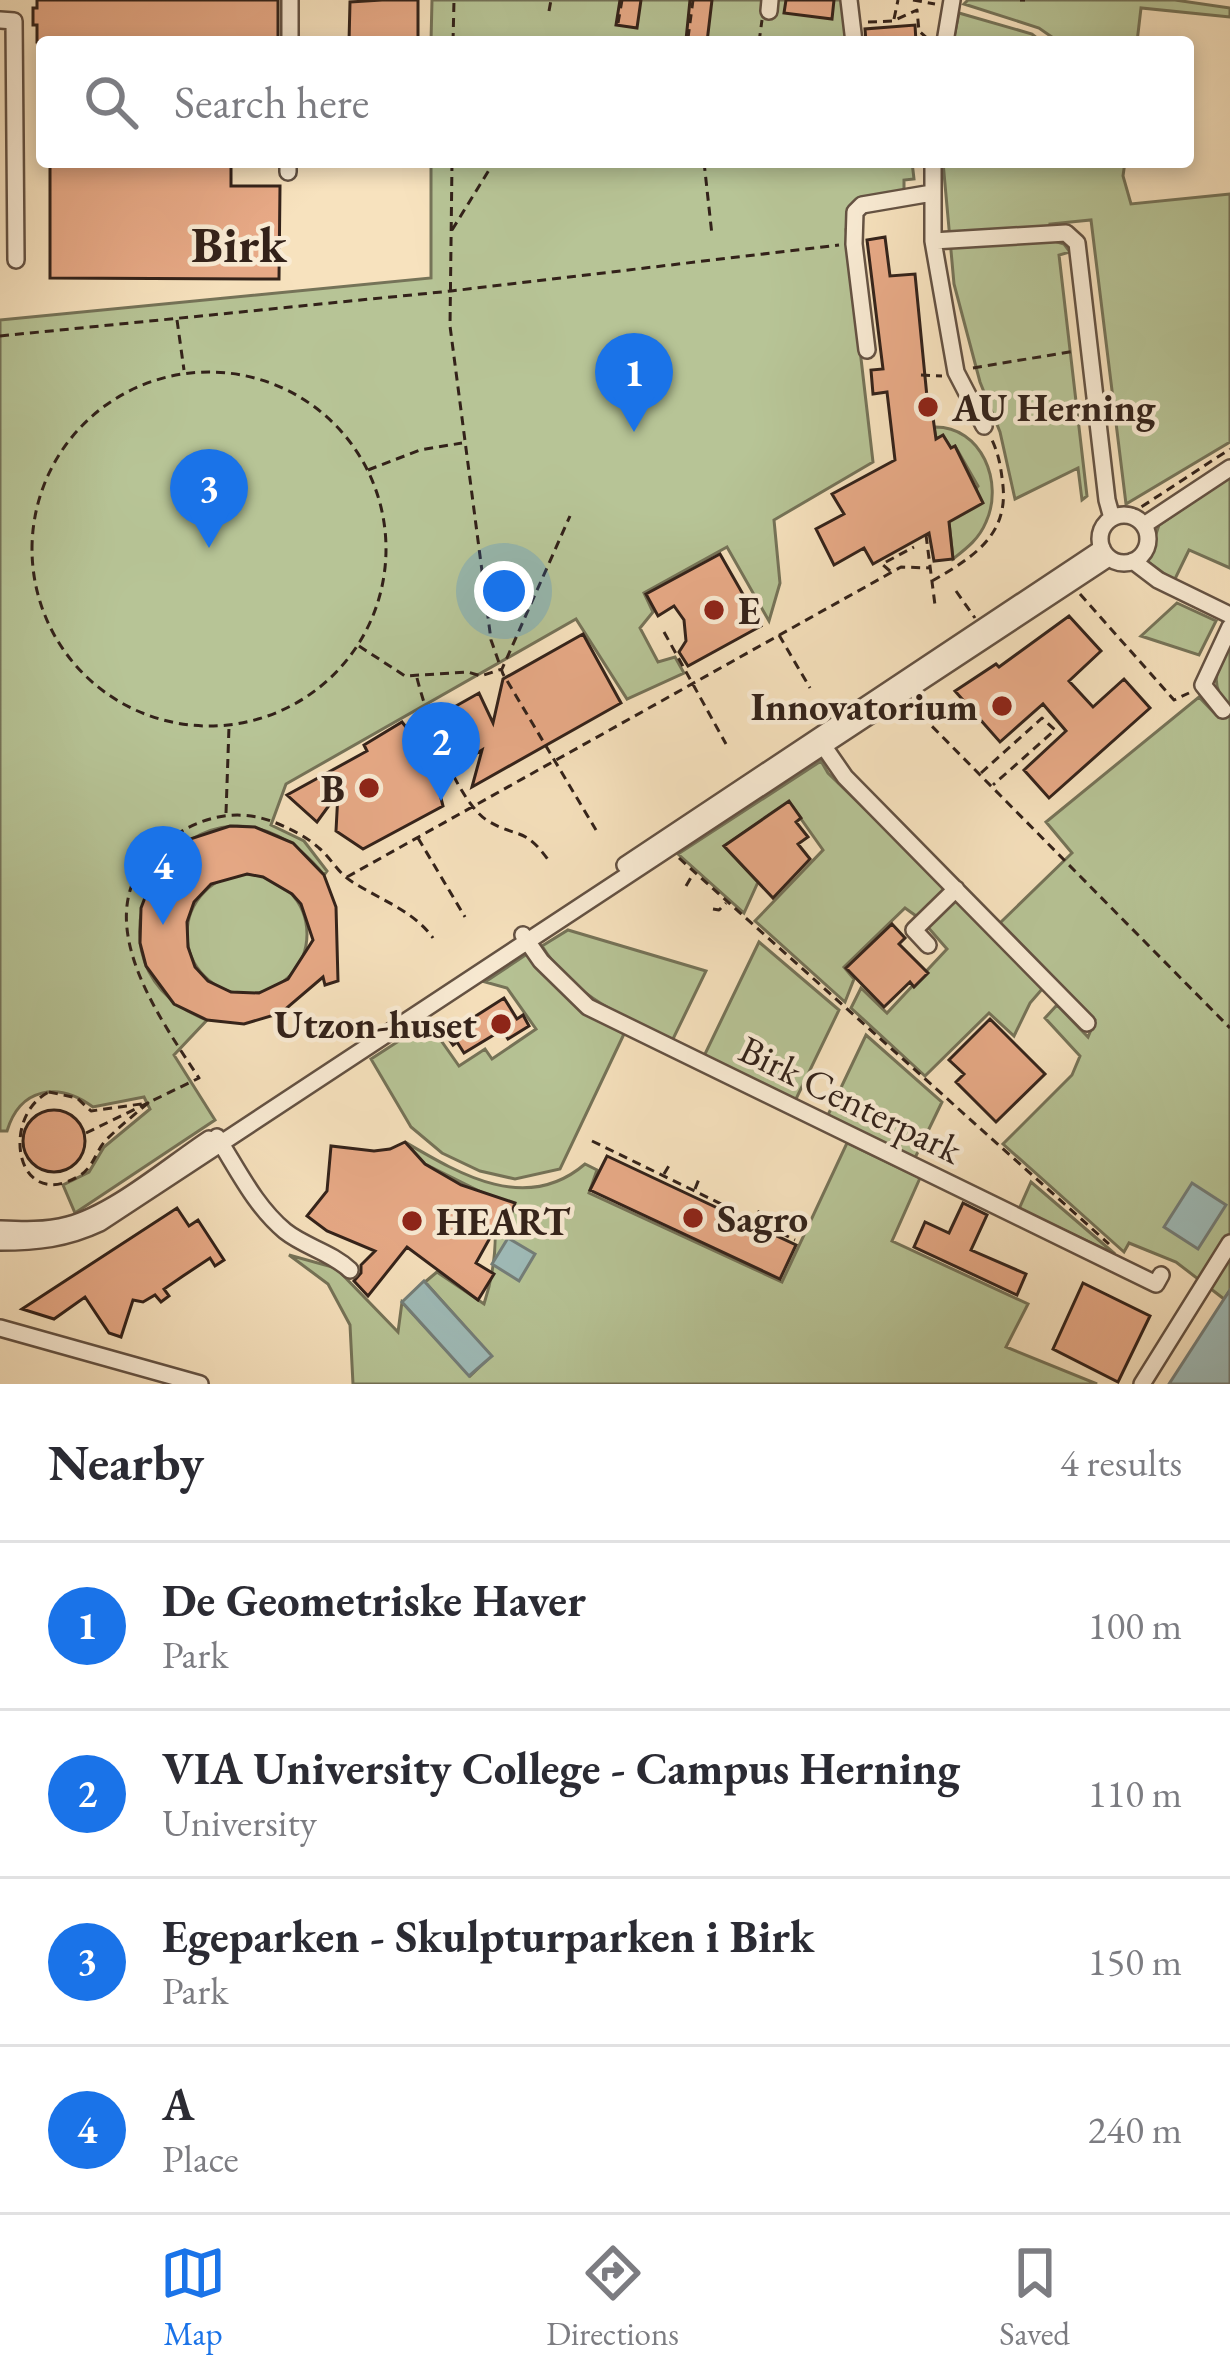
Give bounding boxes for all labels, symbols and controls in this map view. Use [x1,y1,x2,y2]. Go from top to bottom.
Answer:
search box [36,36,1194,168]
icon: search [78,69,144,135]
text: Search here [174,73,369,131]
district label: Birk [191,211,288,277]
pin: 1 [595,333,673,432]
place label: AU Herning [951,382,1156,433]
marker: AU Herning [915,394,941,420]
pin: 3 [170,449,248,548]
your location [474,561,534,621]
place label: E [738,585,760,636]
marker: E [701,597,727,623]
place label: Innovatorium [751,681,978,732]
marker: Innovatorium [989,693,1015,719]
pin: 2 [402,702,480,801]
place label: B [321,763,345,814]
marker: B [356,775,382,801]
pin: 4 [124,826,202,925]
place label: Utzon-huset [274,999,477,1050]
marker: Utzon-huset [488,1011,514,1037]
street label: Birk Centerpark [731,1024,971,1176]
place label: Sagro [717,1193,808,1244]
place label: HEART [436,1196,571,1247]
marker: Sagro [680,1205,706,1231]
marker: HEART [399,1208,425,1234]
text: Nearby [48,1429,204,1495]
text: 4 results [1060,1437,1182,1488]
text: De Geometriske Haver [162,1571,586,1629]
text: 1 [77,1600,97,1651]
text: 100 m [1088,1600,1182,1651]
text: Park [162,1629,228,1680]
text: VIA University College - Campus Herning [162,1739,960,1797]
text: 2 [77,1768,97,1819]
text: 110 m [1088,1768,1182,1819]
text: University [162,1797,317,1848]
text: Egeparken - Skulpturparken i Birk [162,1907,814,1965]
text: 3 [77,1936,97,1987]
text: 150 m [1088,1936,1182,1987]
text: Park [162,1965,228,2016]
text: A [162,2075,194,2133]
text: 4 [77,2104,97,2155]
text: 240 m [1088,2104,1182,2155]
text: Place [162,2133,239,2184]
tab: Map [160,2240,226,2355]
tab: Directions [546,2240,679,2355]
tab: Saved [999,2240,1070,2355]

